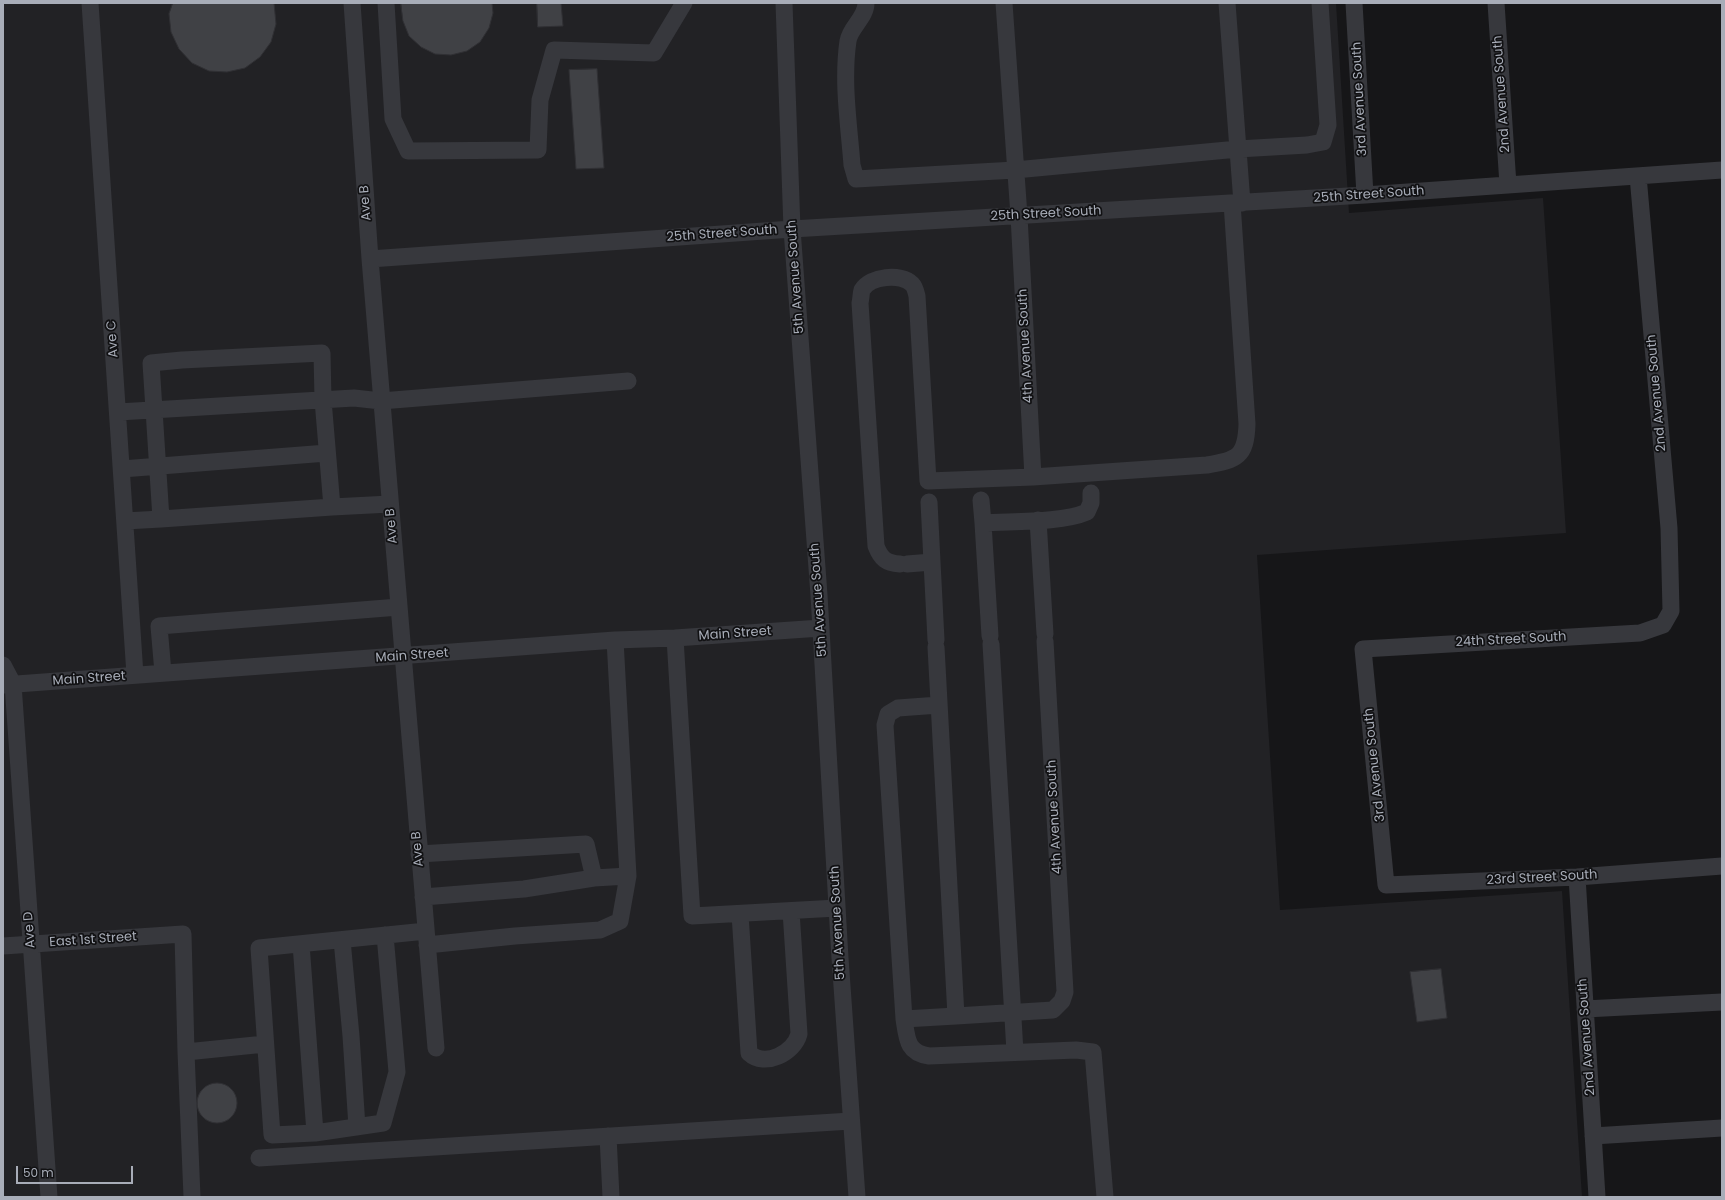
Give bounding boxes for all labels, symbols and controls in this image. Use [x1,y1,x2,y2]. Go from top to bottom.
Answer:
street label: 2nd Avenue South [1490,35,1514,153]
street label: 3rd Avenue South [1349,41,1371,157]
street label: 25th Street South [1313,183,1425,207]
street label: Ave B [357,185,375,221]
street label: 25th Street South [990,203,1102,225]
street label: 5th Avenue South [784,219,808,335]
street label: 25th Street South [666,222,778,246]
street label: 4th Avenue South [1015,289,1037,403]
street label: Ave C [104,320,122,358]
street label: 2nd Avenue South [1644,334,1670,452]
street label: Ave B [383,508,401,544]
street label: 5th Avenue South [807,542,831,658]
street label: Main Street [698,624,772,644]
street label: 24th Street South [1455,629,1567,651]
street label: Main Street [375,646,449,666]
street label: Main Street [52,669,126,689]
street label: 3rd Avenue South [1361,707,1389,823]
street label: 4th Avenue South [1044,760,1066,874]
street label: Ave B [409,831,427,867]
street label: 5th Avenue South [827,866,849,980]
street label: 23rd Street South [1486,867,1598,889]
street label: Ave D [21,911,39,949]
street label: East 1st Street [49,929,137,951]
street label: 2nd Avenue South [1575,978,1599,1096]
scale bar [18,1158,135,1184]
text: 50 m [23,1164,54,1181]

